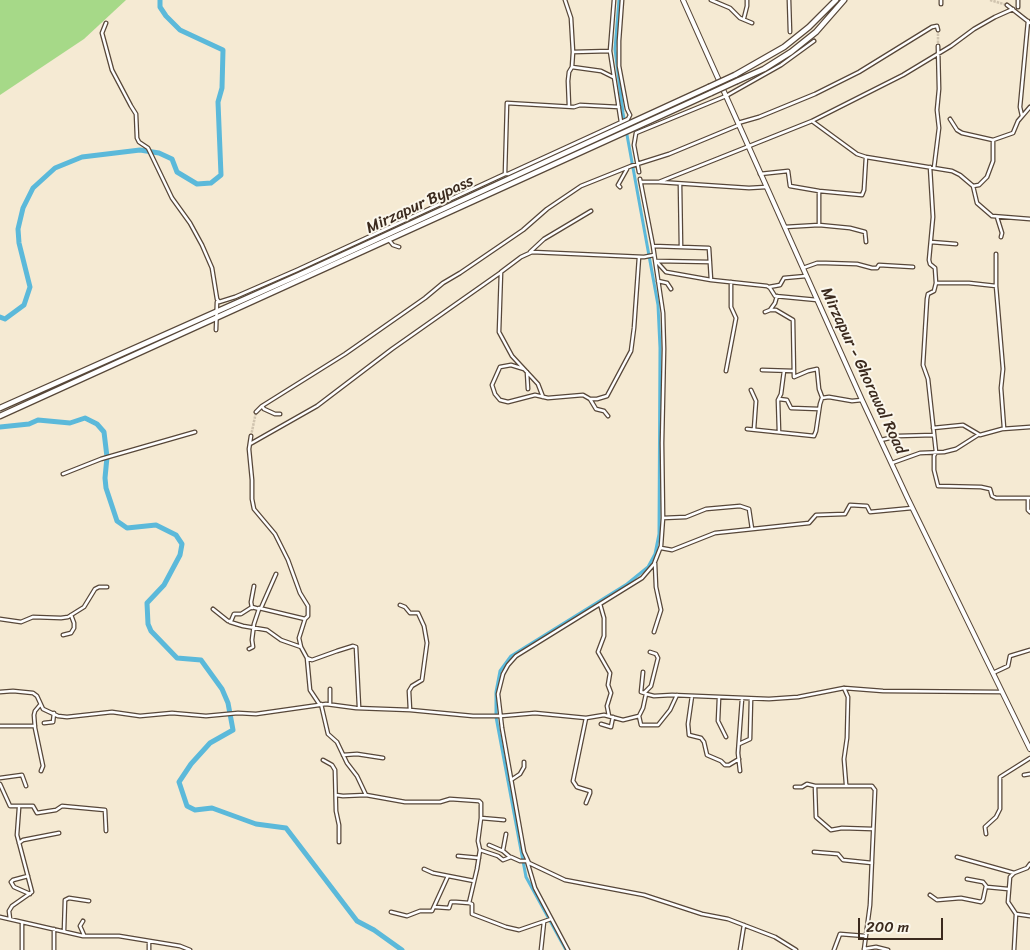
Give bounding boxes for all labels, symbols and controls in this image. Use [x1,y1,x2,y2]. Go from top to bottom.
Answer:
street label: Mirzapur Bypass [363,172,477,238]
street label: Mirzapur - Ghorawal Road [816,284,910,458]
scale bar [860,908,945,940]
text: 200 m [866,914,909,940]

